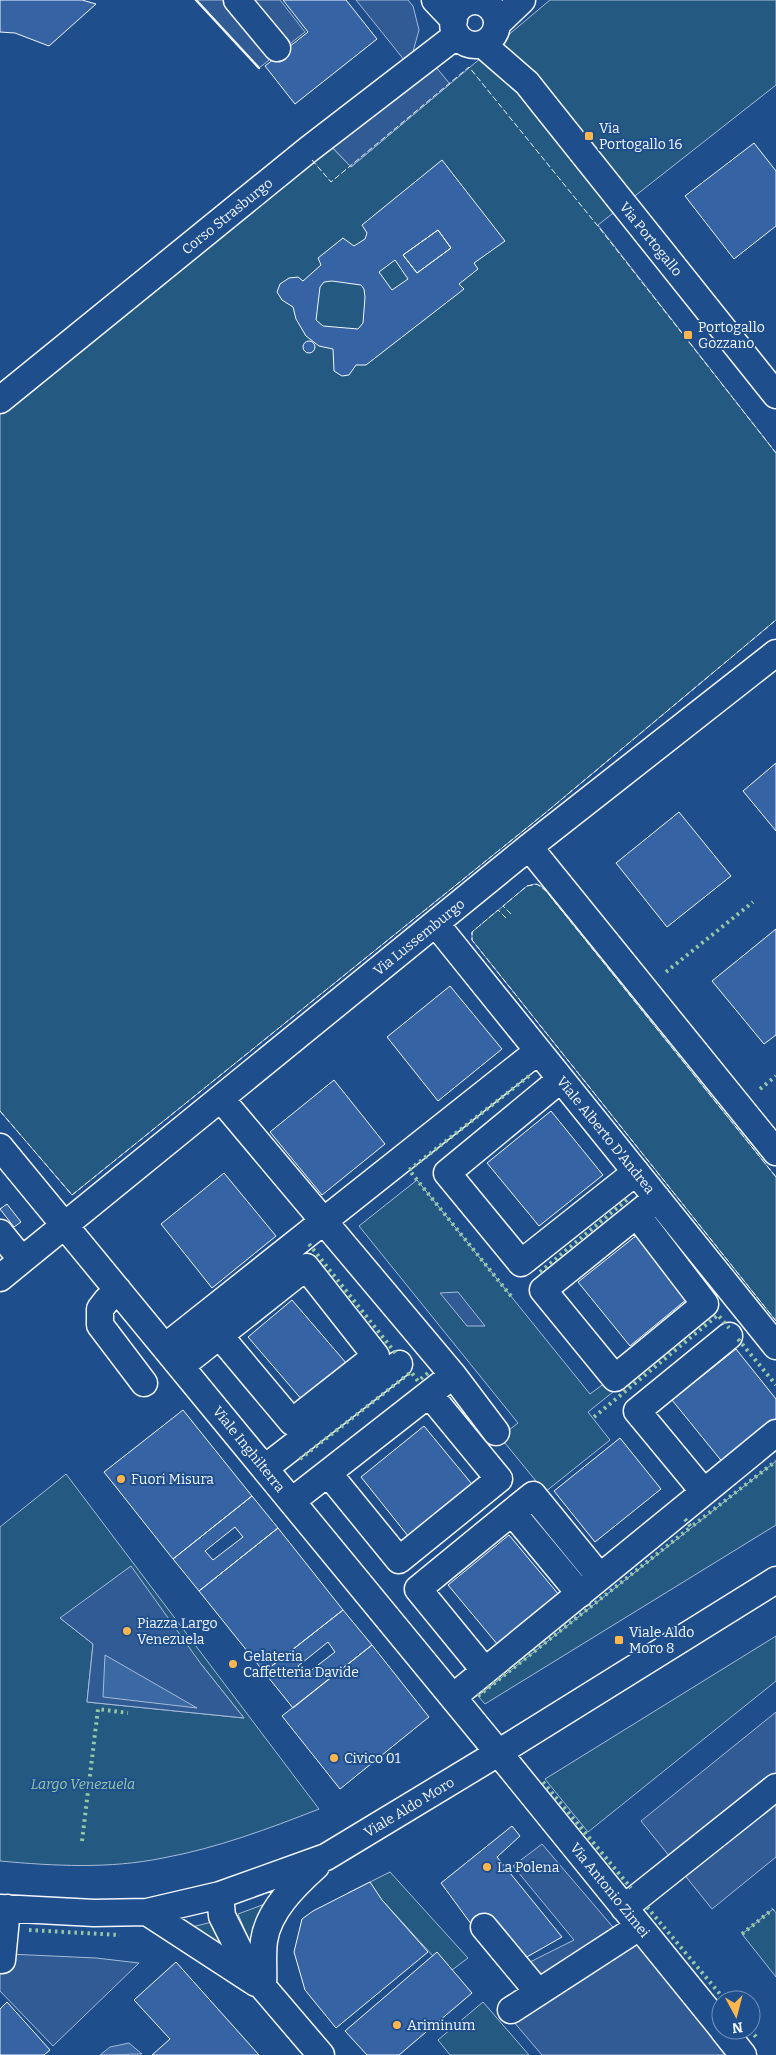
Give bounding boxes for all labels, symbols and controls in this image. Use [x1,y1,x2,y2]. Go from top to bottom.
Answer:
place label: Via Portogallo 16 [599,120,682,153]
marker: Via Portogallo 16 [583,130,595,142]
street label: Corso Strasburgo [178,175,276,258]
street label: Via Portogallo [616,199,686,280]
place label: Portogallo Gozzano [698,319,765,352]
marker: Portogallo Gozzano [682,329,694,341]
street label: Via Lussemburgo [370,895,468,979]
street label: Viale Alberto D'Andrea [553,1073,658,1198]
street label: Viale Inghilterra [209,1403,289,1496]
place label: Fuori Misura [131,1471,214,1488]
marker: Fuori Misura [115,1473,127,1485]
place label: Piazza Largo Venezuela [137,1615,218,1648]
place label: Viale Aldo Moro 8 [629,1624,694,1657]
marker: Piazza Largo Venezuela [121,1625,133,1637]
marker: Viale Aldo Moro 8 [613,1634,625,1646]
place label: Gelateria Caffetteria Davide [243,1648,359,1681]
marker: Gelateria Caffetteria Davide [227,1658,239,1670]
place label: Civico 01 [344,1750,401,1767]
marker: Civico 01 [328,1752,340,1764]
street label: Viale Aldo Moro [361,1774,457,1841]
park label: Largo Venezuela [31,1776,135,1793]
street label: Via Antonio Zimei [566,1840,653,1941]
place label: La Polena [497,1859,560,1876]
marker: La Polena [481,1861,493,1873]
north arrow [711,1990,761,2040]
place label: Ariminum [407,2017,476,2034]
text: N [731,2018,744,2037]
marker: Ariminum [391,2019,403,2031]

